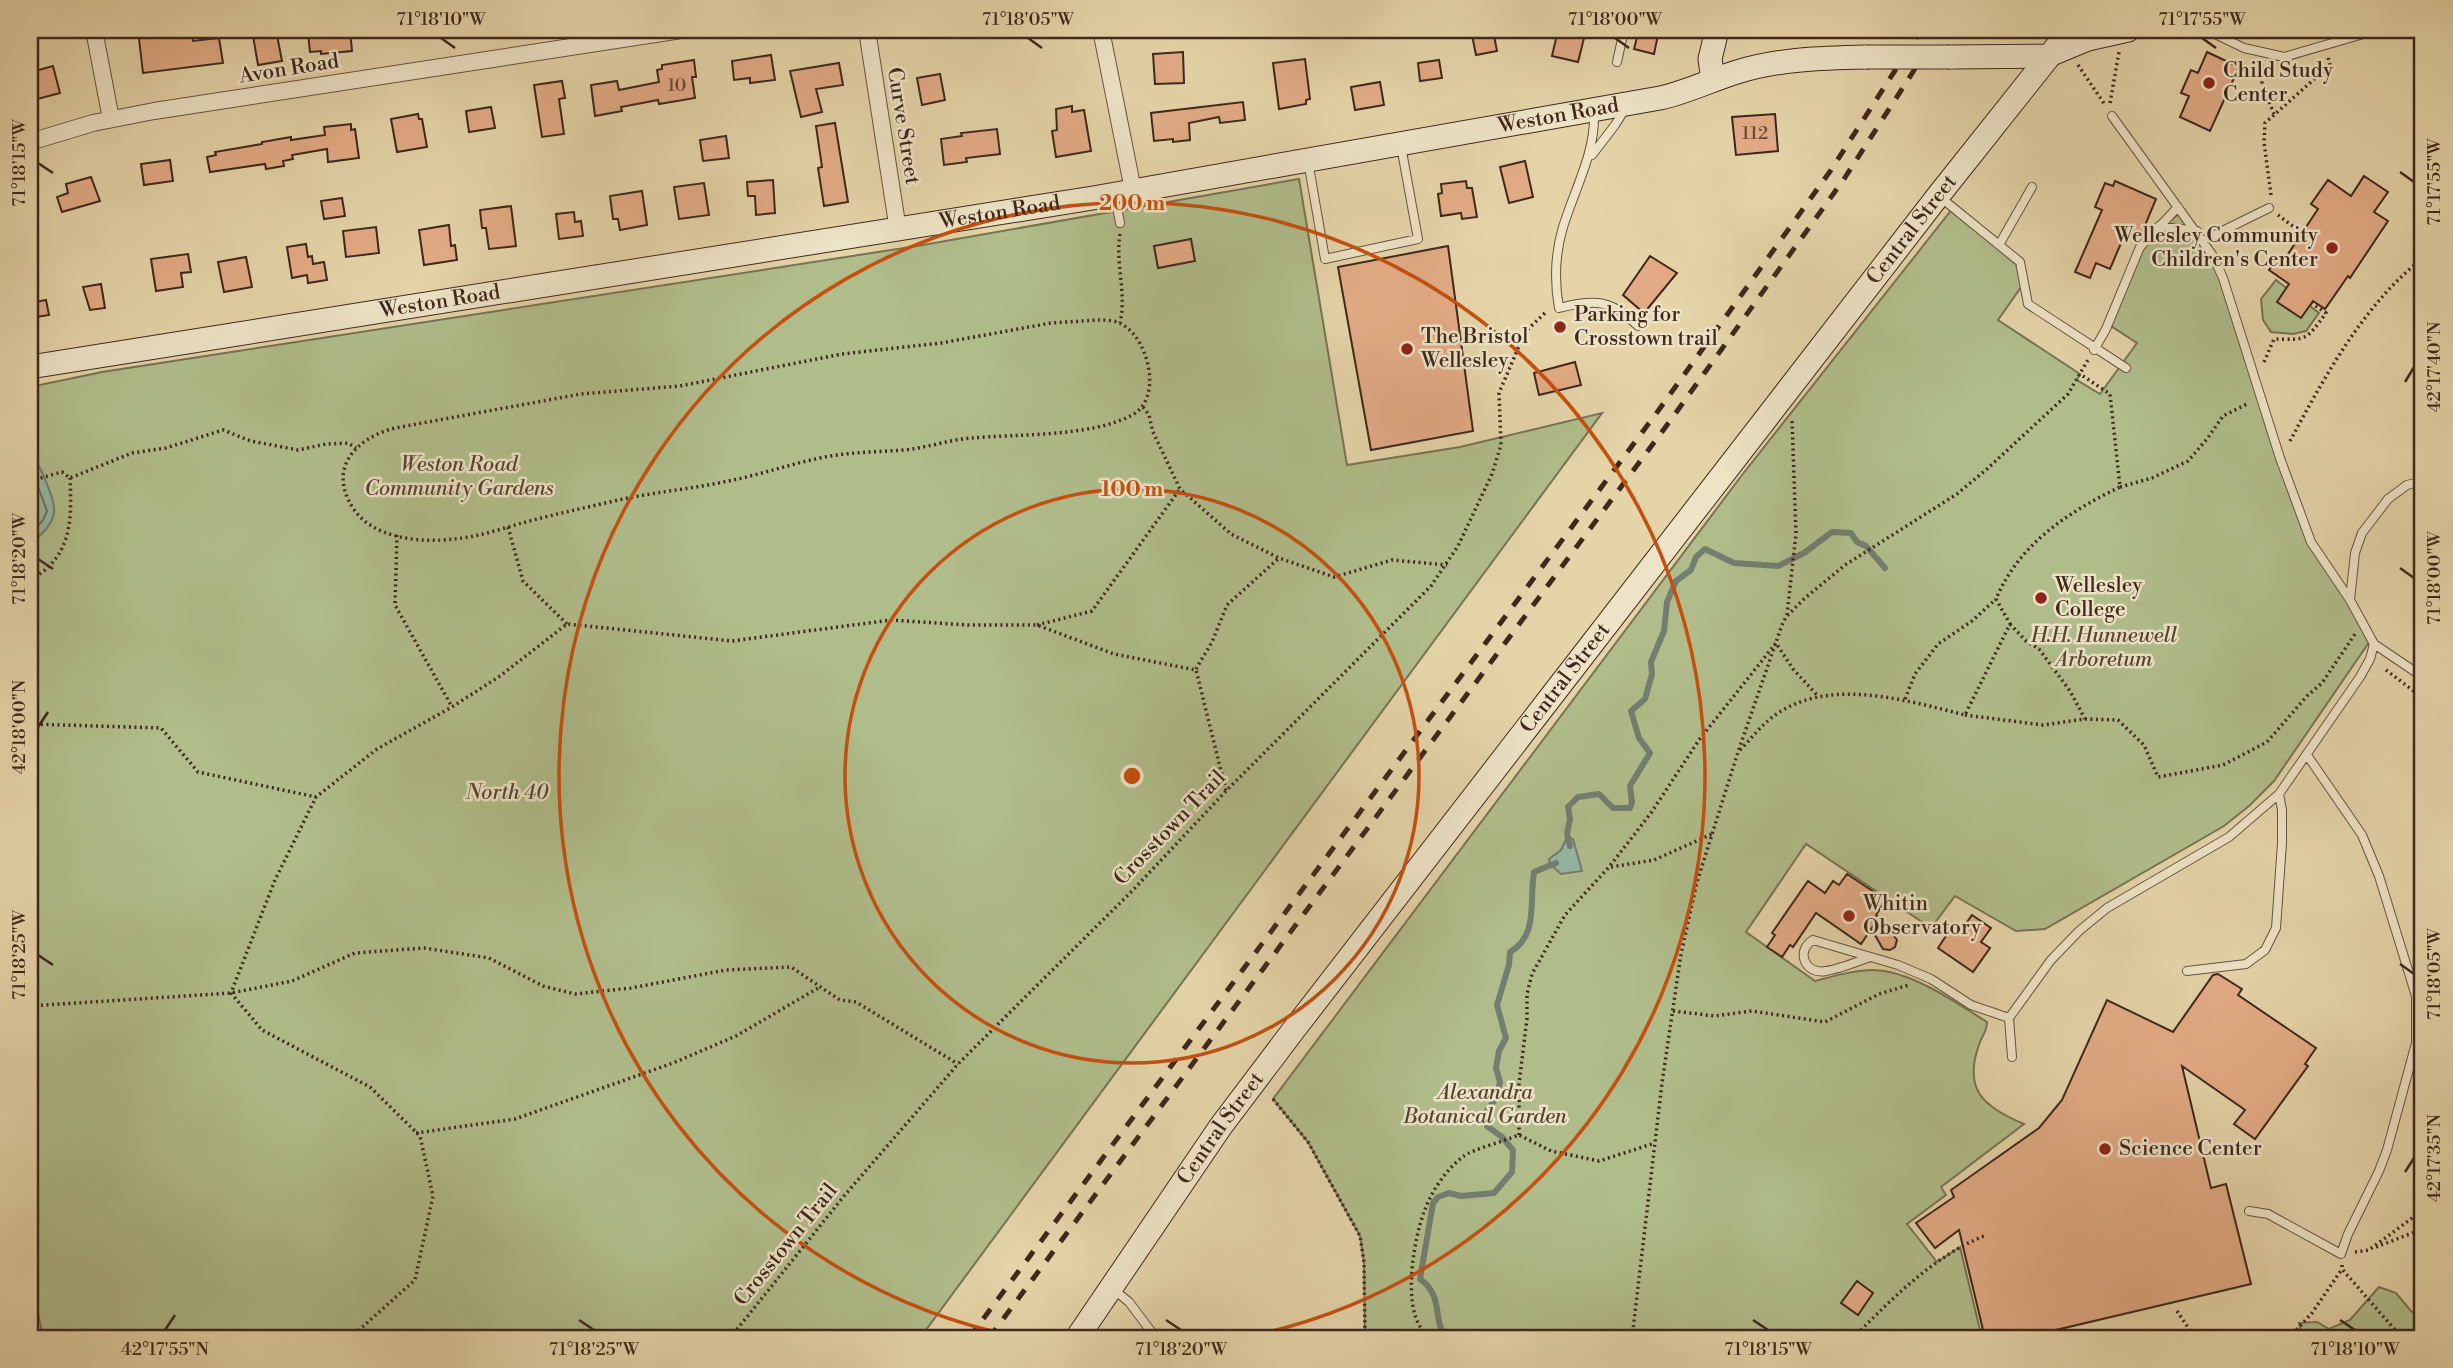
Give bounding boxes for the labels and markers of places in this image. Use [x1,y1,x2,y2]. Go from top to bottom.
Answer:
place label: Child Study Center [2223,58,2334,108]
marker: Child Study Center [2201,75,2217,91]
place label: Wellesley Community Children's Center [2113,223,2319,273]
marker: Wellesley Community Children's Center [2324,240,2340,256]
place label: Parking for Crosstown trail [1574,302,1718,352]
marker: Parking for Crosstown trail [1552,319,1568,335]
place label: The Bristol Wellesley [1420,324,1529,374]
marker: The Bristol Wellesley [1399,341,1415,357]
place label: Wellesley College [2054,573,2143,623]
marker: Wellesley College [2033,590,2049,606]
centre of rings [1120,764,1144,788]
place label: Whitin Observatory [1862,891,1982,941]
marker: Whitin Observatory [1841,908,1857,924]
place label: Science Center [2119,1136,2262,1162]
marker: Science Center [2097,1141,2113,1157]

